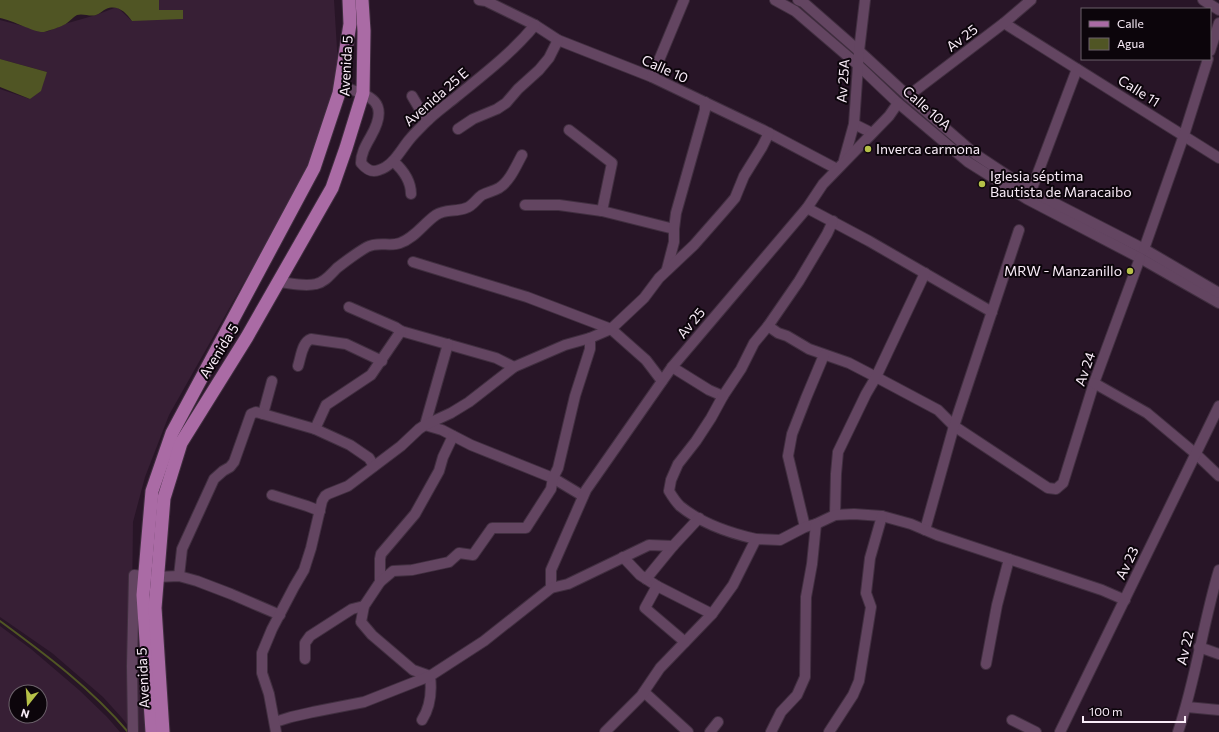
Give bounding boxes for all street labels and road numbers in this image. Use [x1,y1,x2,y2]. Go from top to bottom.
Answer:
street label: Av 25 [943,20,981,55]
street label: Avenida 5 [335,35,356,97]
street label: Calle 10 [639,51,691,86]
street label: Av 25A [832,58,853,104]
street label: Avenida 25 E [400,64,471,129]
street label: Calle 11 [1115,71,1163,110]
street label: Calle 10A [900,82,955,133]
street label: Av 25 [673,304,708,341]
street label: Avenida 5 [195,320,242,381]
street label: Av 24 [1071,349,1098,388]
street label: Av 23 [1111,543,1142,582]
street label: Av 22 [1172,629,1197,667]
street label: Avenida 5 [132,647,153,709]

